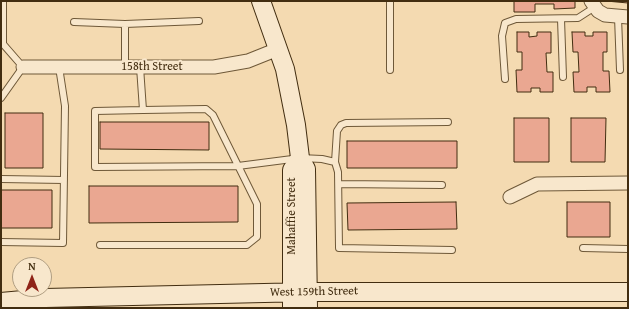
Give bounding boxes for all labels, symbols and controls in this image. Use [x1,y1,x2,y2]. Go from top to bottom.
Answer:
street label: 158th Street [121,60,183,74]
street label: Mahaffie Street [285,177,299,255]
north arrow [12,257,52,297]
text: N [28,258,36,274]
street label: West 159th Street [270,284,358,300]

